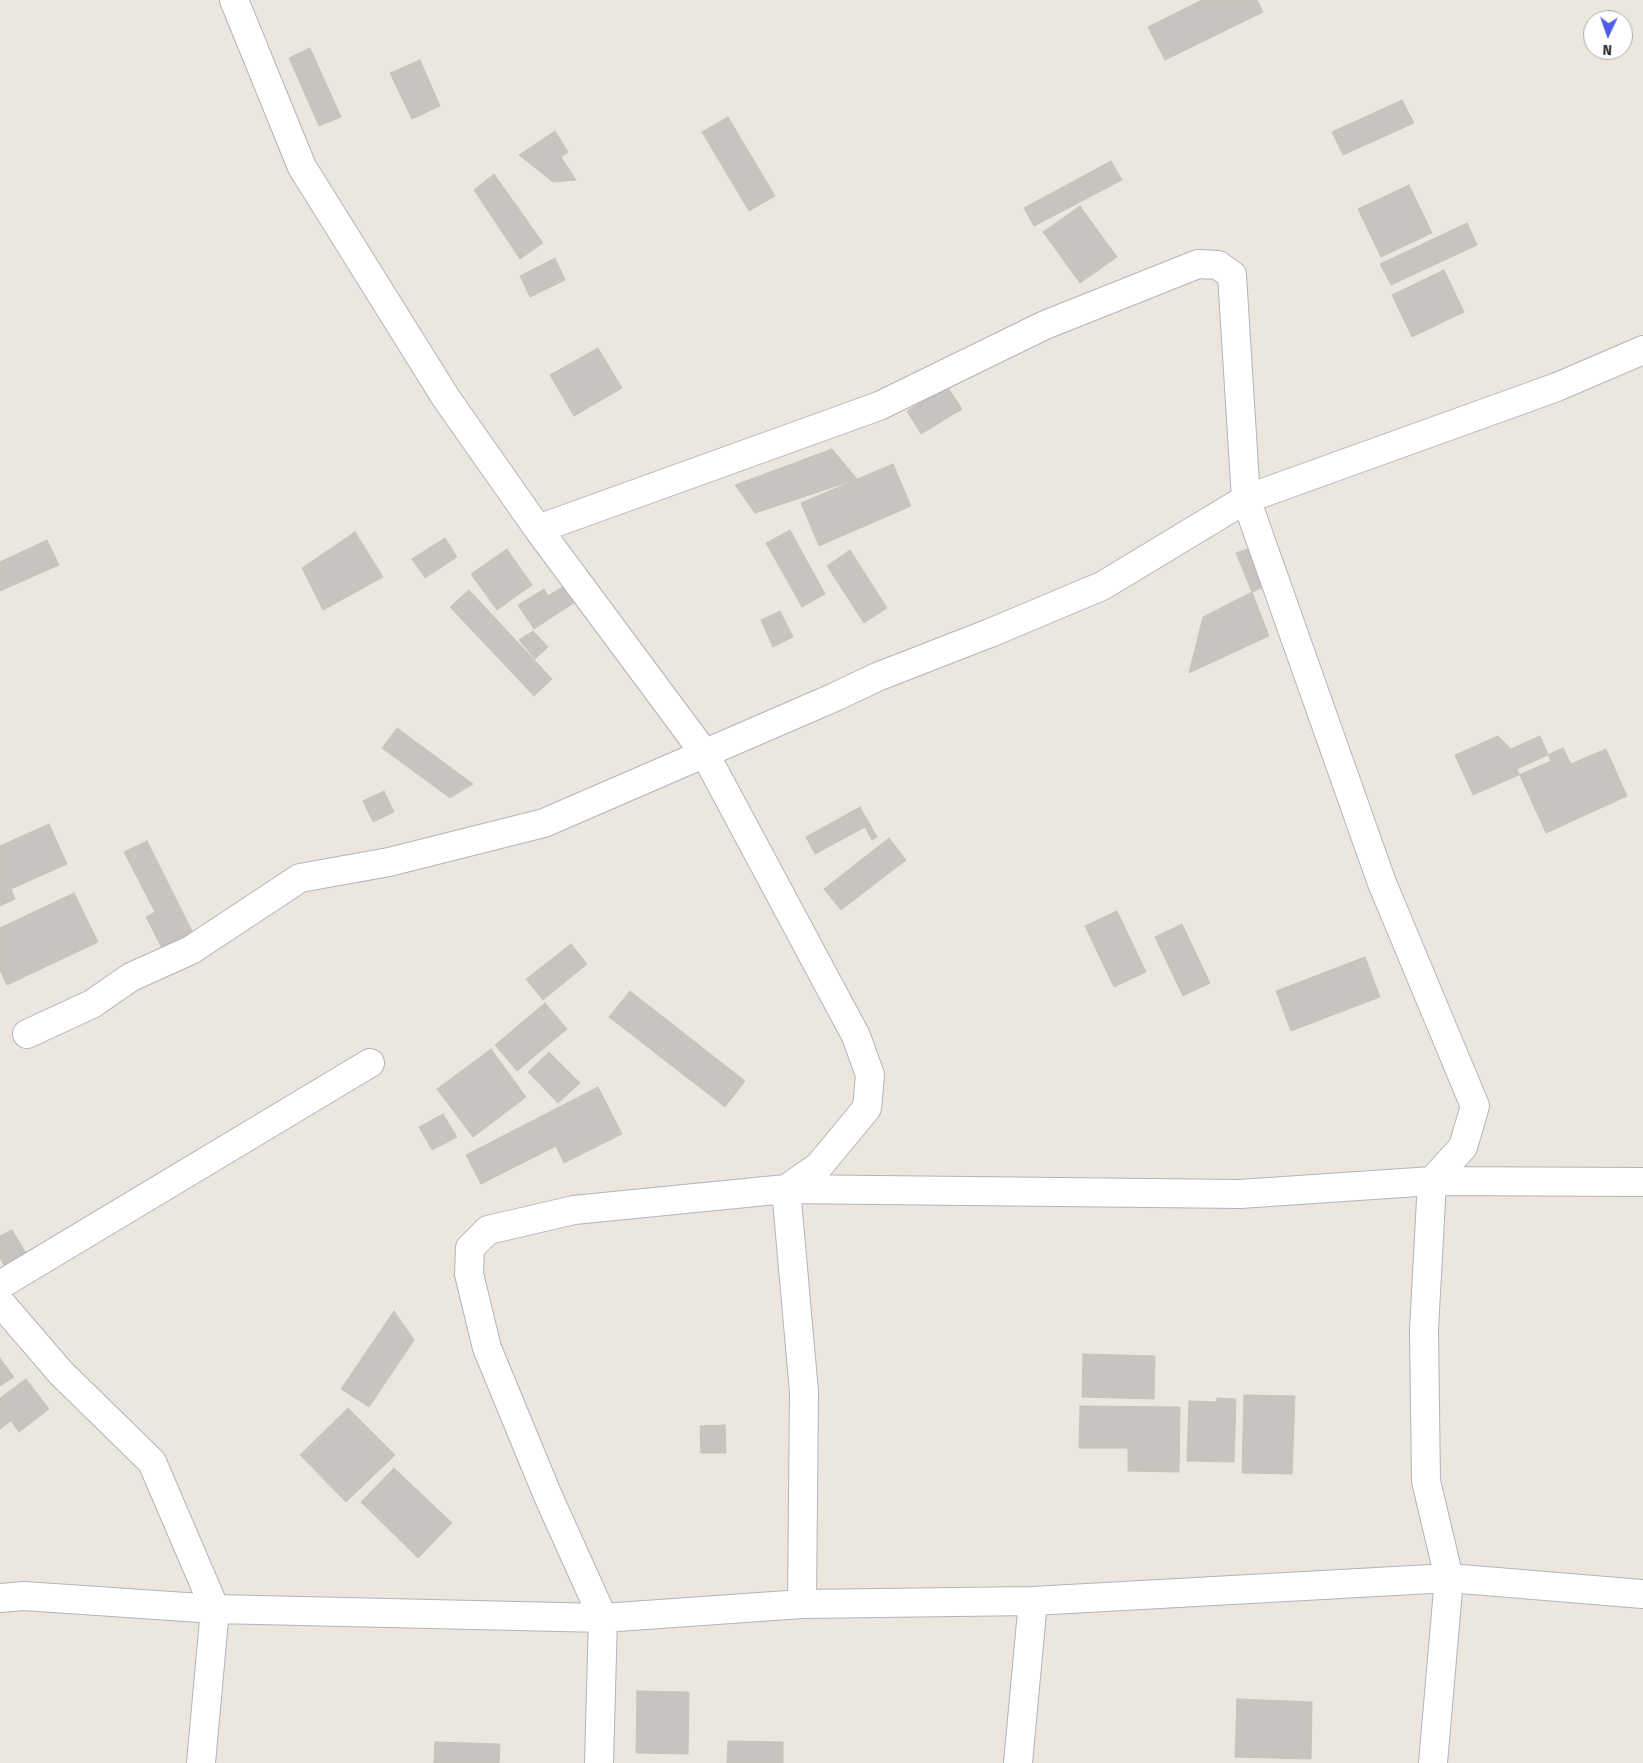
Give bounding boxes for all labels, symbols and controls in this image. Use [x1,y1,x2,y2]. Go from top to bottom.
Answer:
north arrow [1583,10,1633,60]
text: N [1602,41,1612,58]

